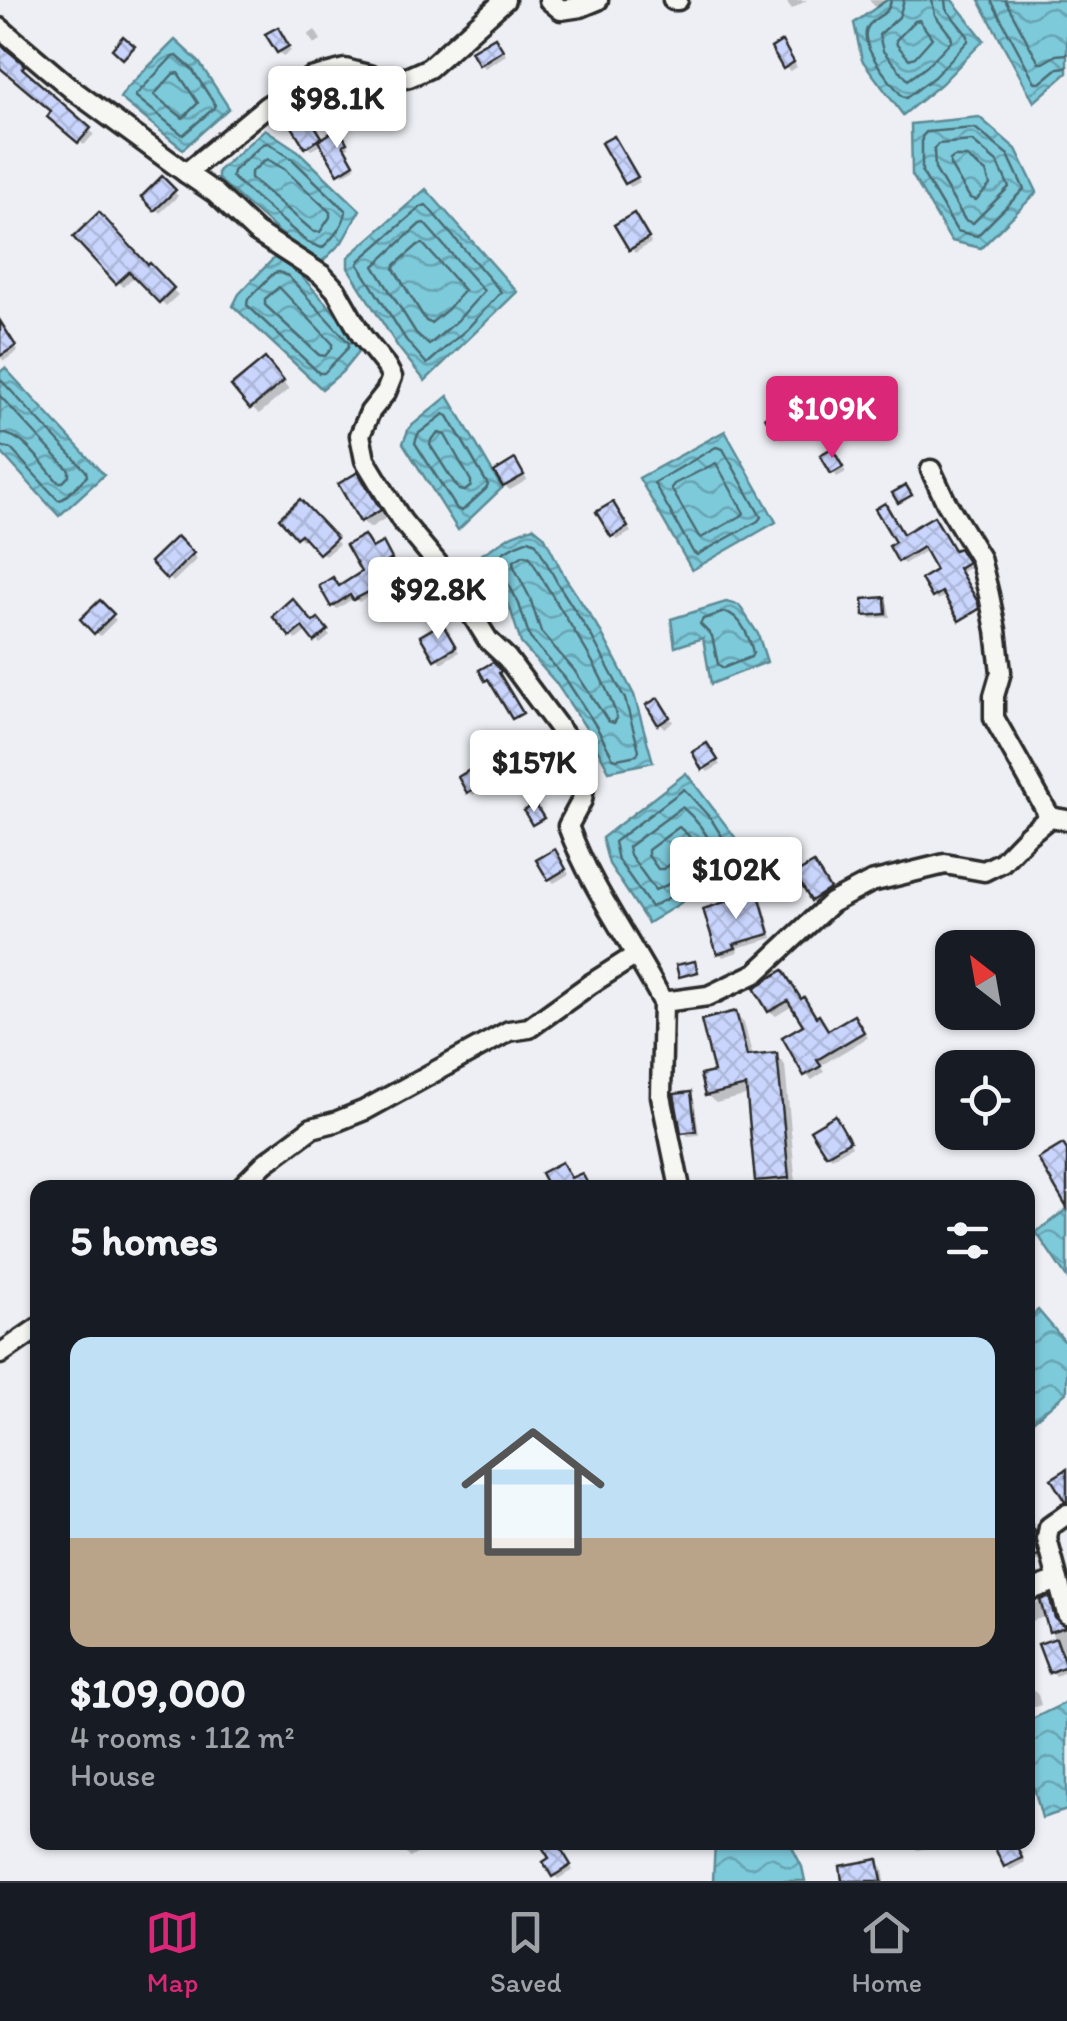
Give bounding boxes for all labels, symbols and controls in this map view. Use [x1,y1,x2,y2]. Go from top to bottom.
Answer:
pin: $98.1K [256,66,418,151]
text: $98.1K [290,79,384,117]
pin: $109K [762,376,902,461]
text: $109K [788,389,876,427]
pin: $92.8K [357,557,519,642]
text: $92.8K [390,570,486,608]
pin: $157K [464,730,604,815]
text: $157K [492,743,576,781]
pin: $102K [666,837,806,922]
text: $102K [692,850,780,888]
north arrow [935,930,1035,1030]
map controls [935,930,1035,1150]
button: locate [935,1050,1035,1150]
icon: filters [940,1213,995,1268]
text: 5 homes [70,1215,218,1266]
icon: home [443,1402,623,1582]
text: $109,000 [70,1667,246,1718]
text: 4 rooms · 112 m² [70,1718,295,1756]
text: House [70,1756,156,1794]
tab: Map [145,1905,200,1999]
tab: Saved [490,1905,561,1999]
tab: Home [851,1905,922,1999]

